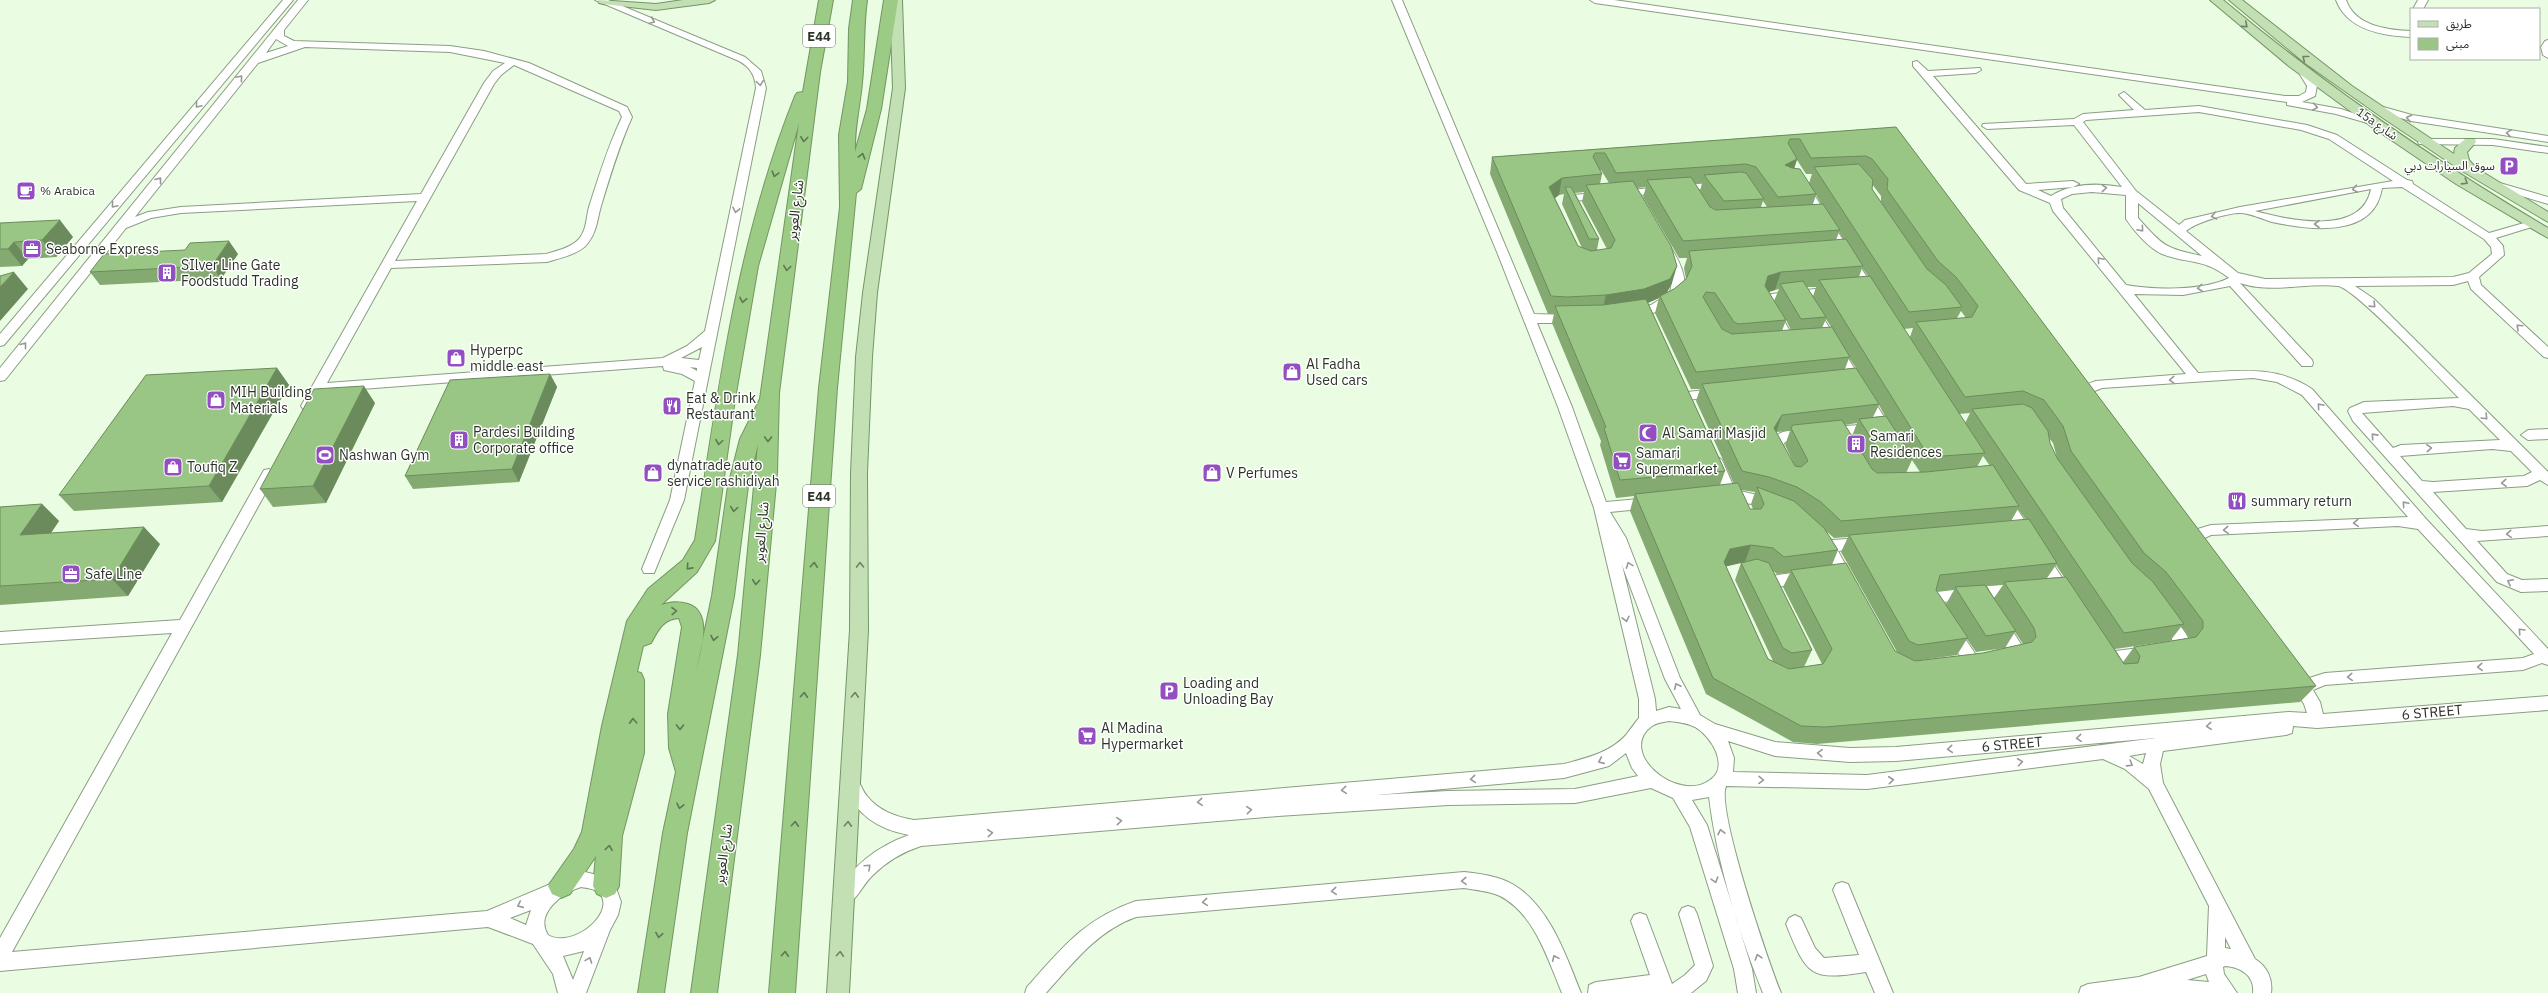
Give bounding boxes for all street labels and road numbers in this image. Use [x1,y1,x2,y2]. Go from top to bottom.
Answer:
road number: E44 [803,25,835,47]
street label: 15a شارع [2353,104,2401,145]
street label: شارع العوير [782,179,810,243]
road number: E44 [803,485,835,507]
street label: شارع العوير [749,501,775,564]
street label: 6 STREET [2401,700,2463,724]
street label: 6 STREET [1981,732,2043,756]
street label: شارع العوير [710,822,738,887]

